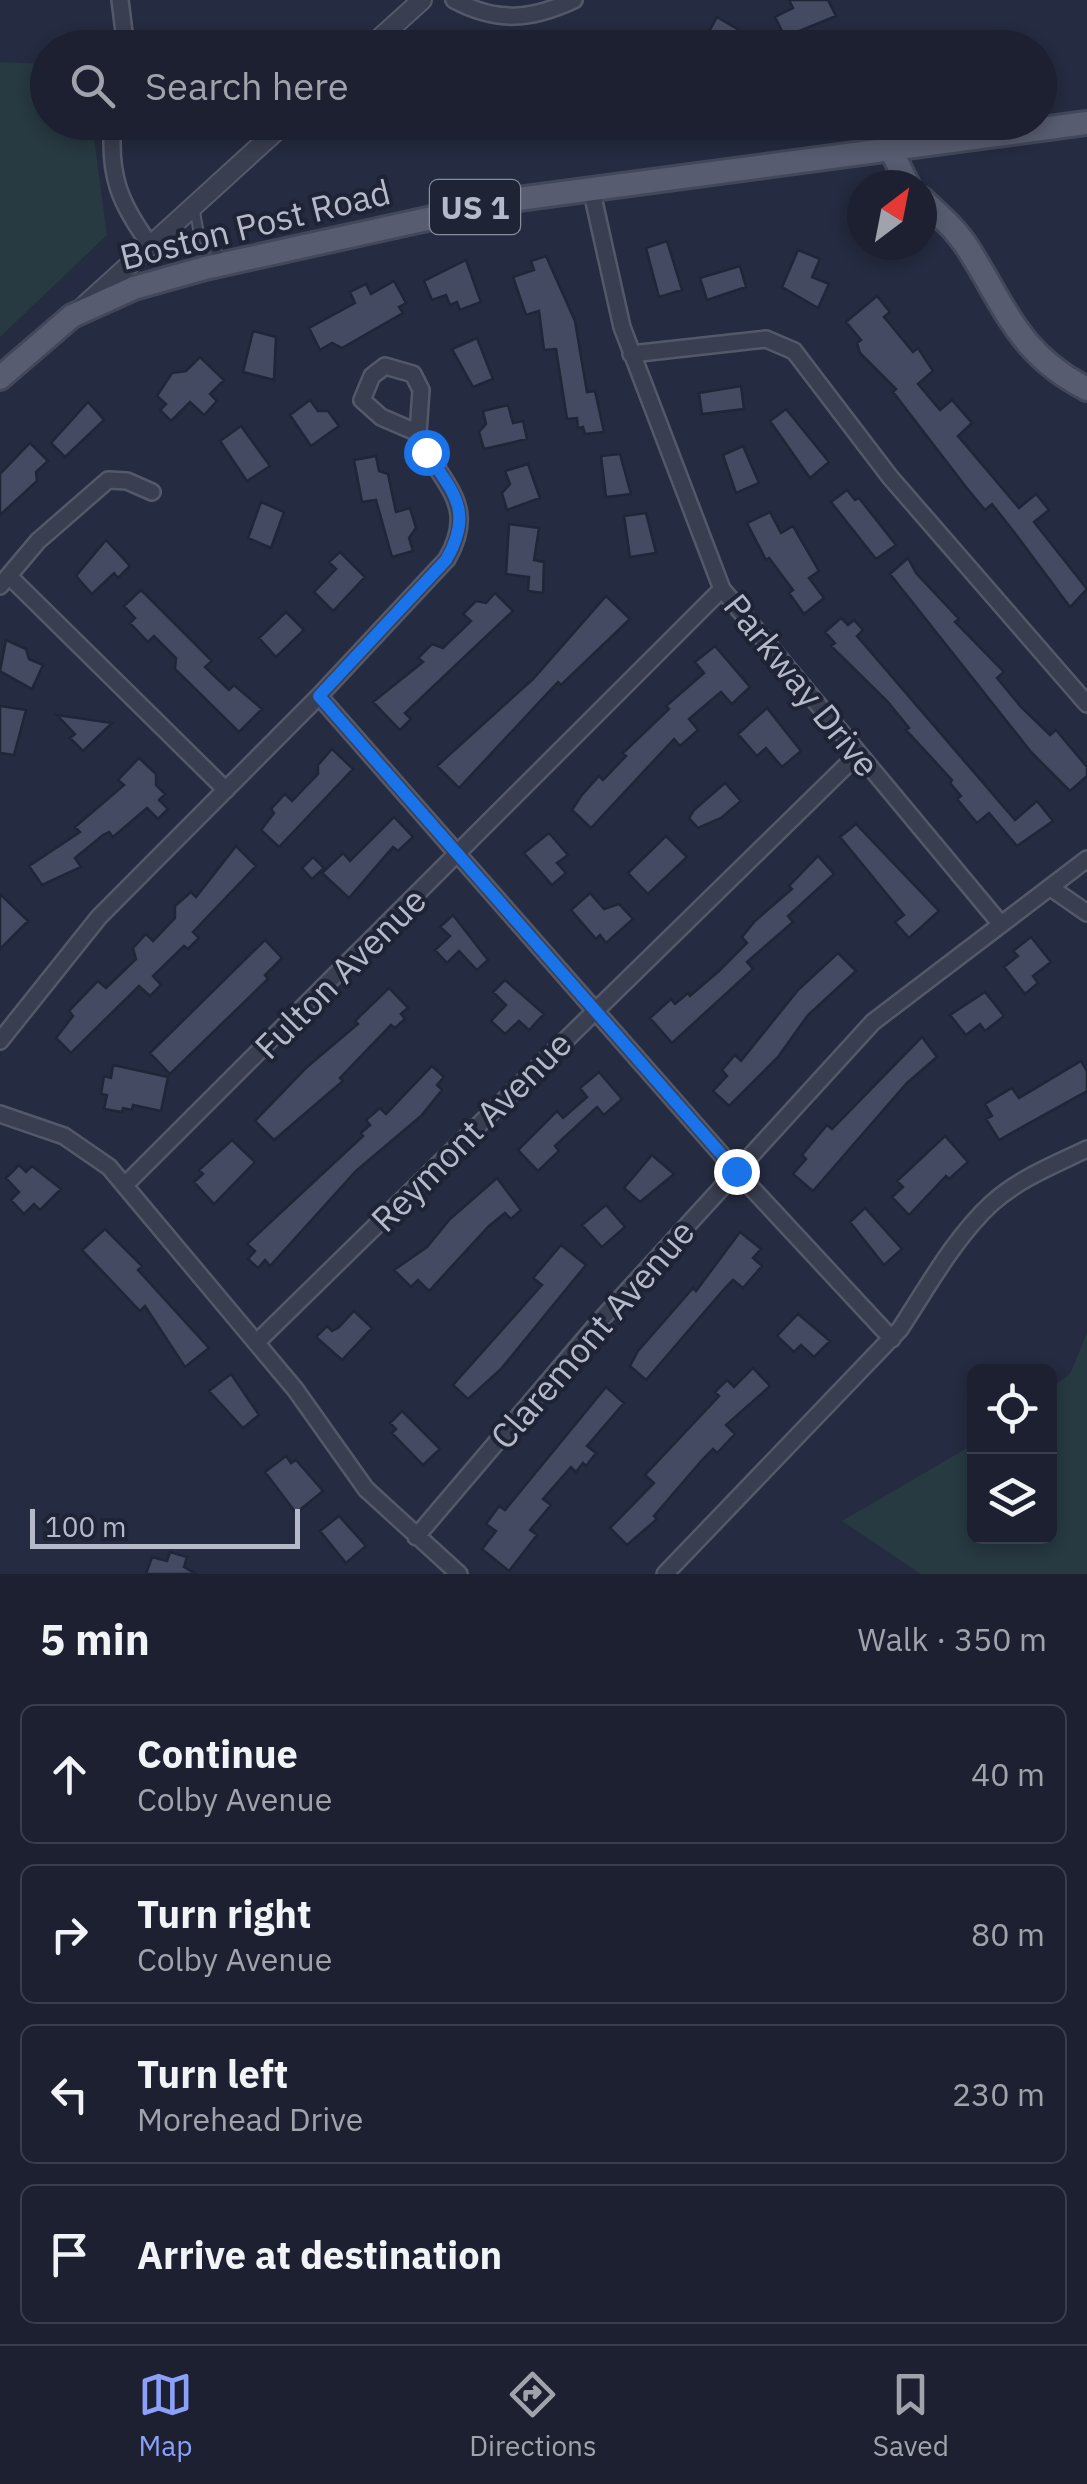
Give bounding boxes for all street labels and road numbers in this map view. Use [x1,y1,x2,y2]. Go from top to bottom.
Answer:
street label: Boston Post Road [115,168,395,280]
road number: US 1 [430,180,520,234]
street label: Parkway Drive [714,584,890,786]
street label: Fulton Avenue [244,877,436,1069]
street label: Reymont Avenue [361,1021,581,1241]
street label: Claremont Avenue [480,1210,704,1458]

